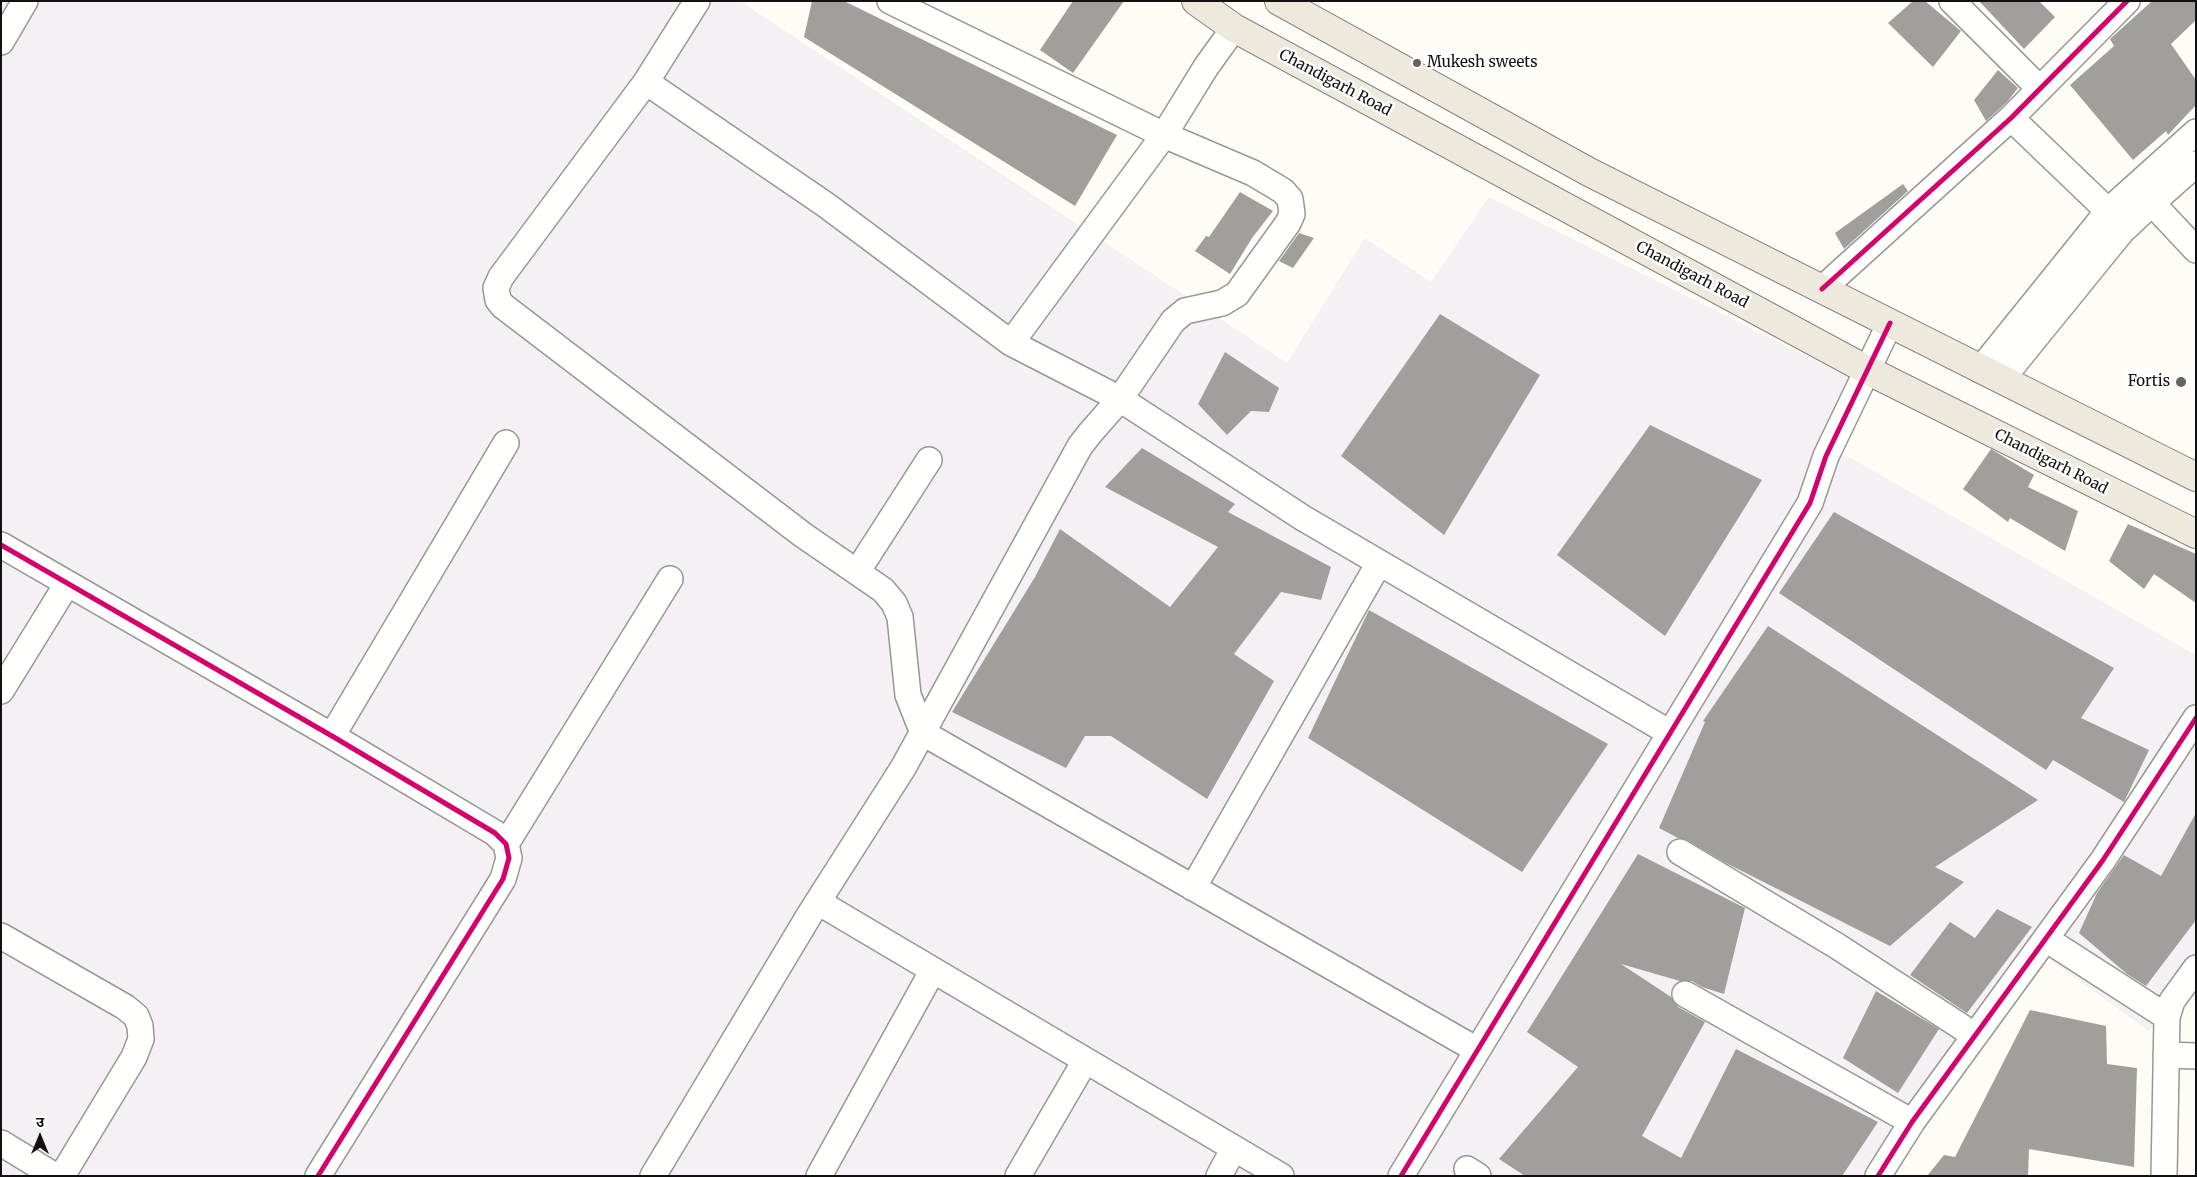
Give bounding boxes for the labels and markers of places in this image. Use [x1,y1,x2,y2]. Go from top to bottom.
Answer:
place label: Mukesh sweets [1427,54,1538,72]
marker: Mukesh sweets [1411,57,1423,69]
place label: Fortis [2128,373,2170,391]
marker: Fortis [2174,375,2188,389]

